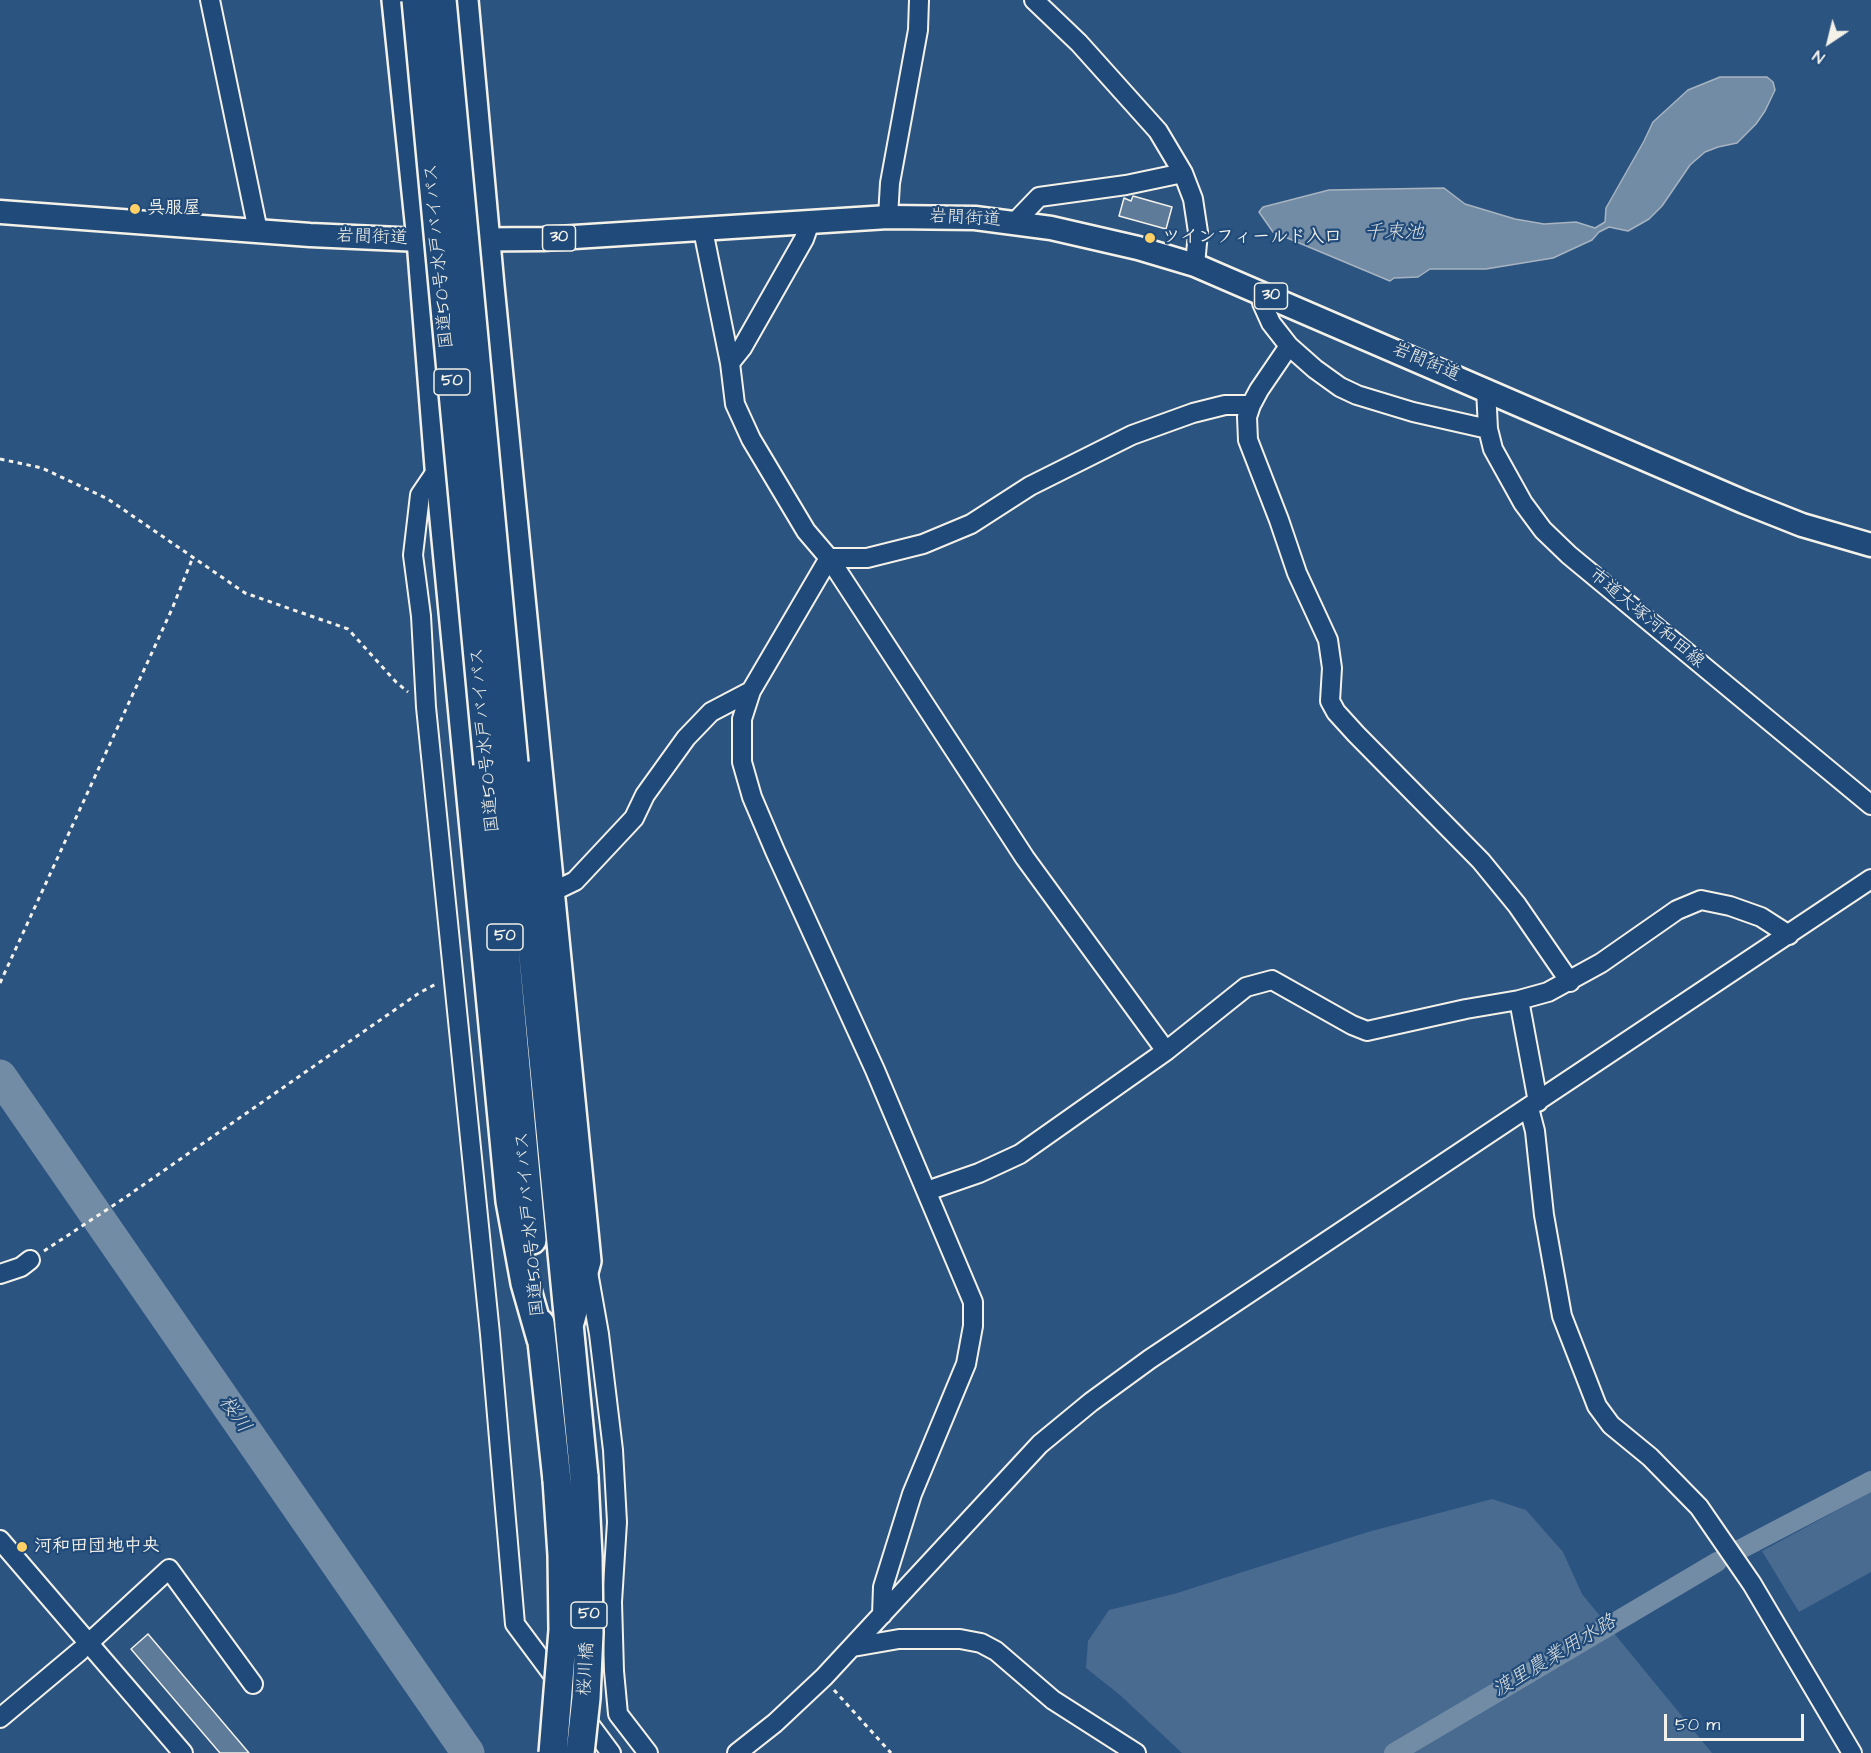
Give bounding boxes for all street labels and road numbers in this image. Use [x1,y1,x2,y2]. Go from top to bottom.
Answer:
street label: 国道50号水戸バイパス [421,162,459,350]
street label: 岩間街道 [928,206,1002,232]
road number: 30 [542,225,576,251]
street label: 岩間街道 [336,226,408,250]
road number: 30 [1254,283,1288,309]
street label: 岩間街道 [1389,339,1463,387]
road number: 50 [434,369,470,395]
street label: 市道大塚河和田線 [1584,564,1708,674]
street label: 国道50号水戸バイパス [467,646,505,834]
road number: 50 [487,924,523,950]
street label: 国道50号水戸バイパス [512,1130,550,1318]
road number: 50 [571,1602,607,1628]
street label: 桜川橋 [575,1641,599,1697]

